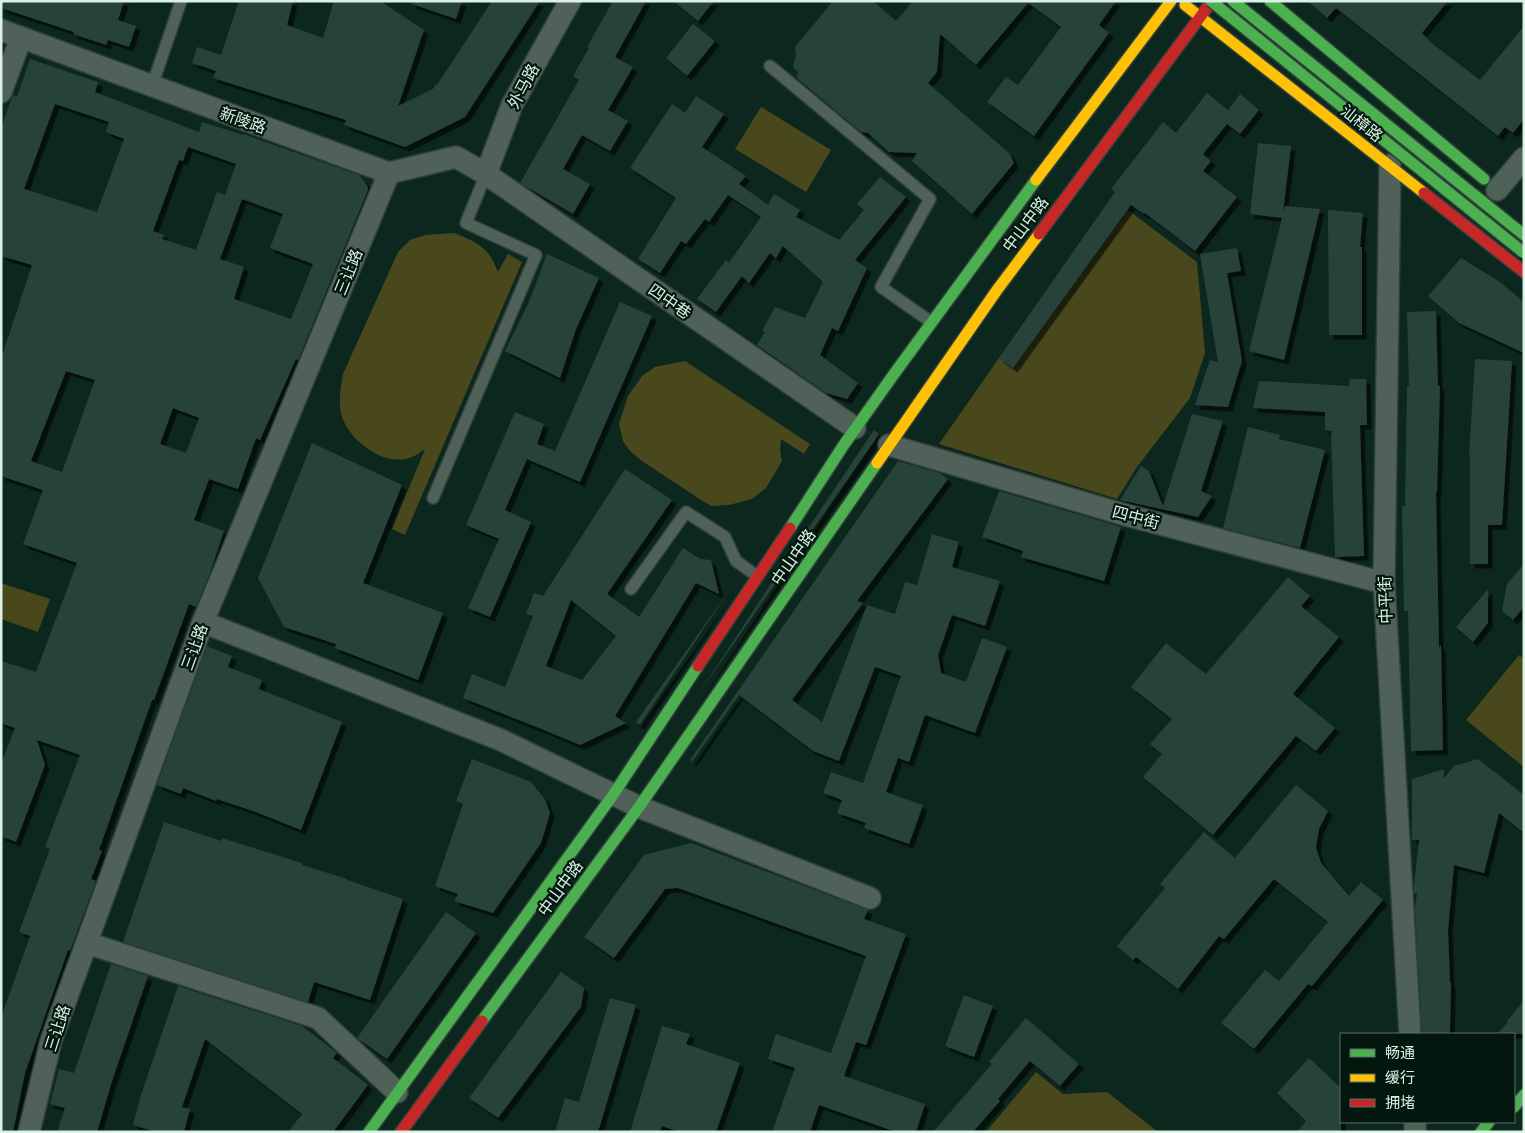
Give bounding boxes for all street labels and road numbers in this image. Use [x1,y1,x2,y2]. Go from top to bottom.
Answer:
street label: 外马路 [504,61,543,112]
street label: 汕樟路 [1337,101,1386,146]
street label: 新陵路 [217,103,269,138]
street label: 中山中路 [999,193,1052,256]
street label: 三让路 [331,246,366,298]
street label: 四中巷 [645,280,695,323]
street label: 四中街 [1110,502,1162,533]
street label: 中山中路 [767,526,820,589]
street label: 中平街 [1375,576,1396,624]
street label: 三让路 [177,621,212,673]
street label: 中山中路 [534,857,587,920]
street label: 三让路 [41,1002,74,1054]

